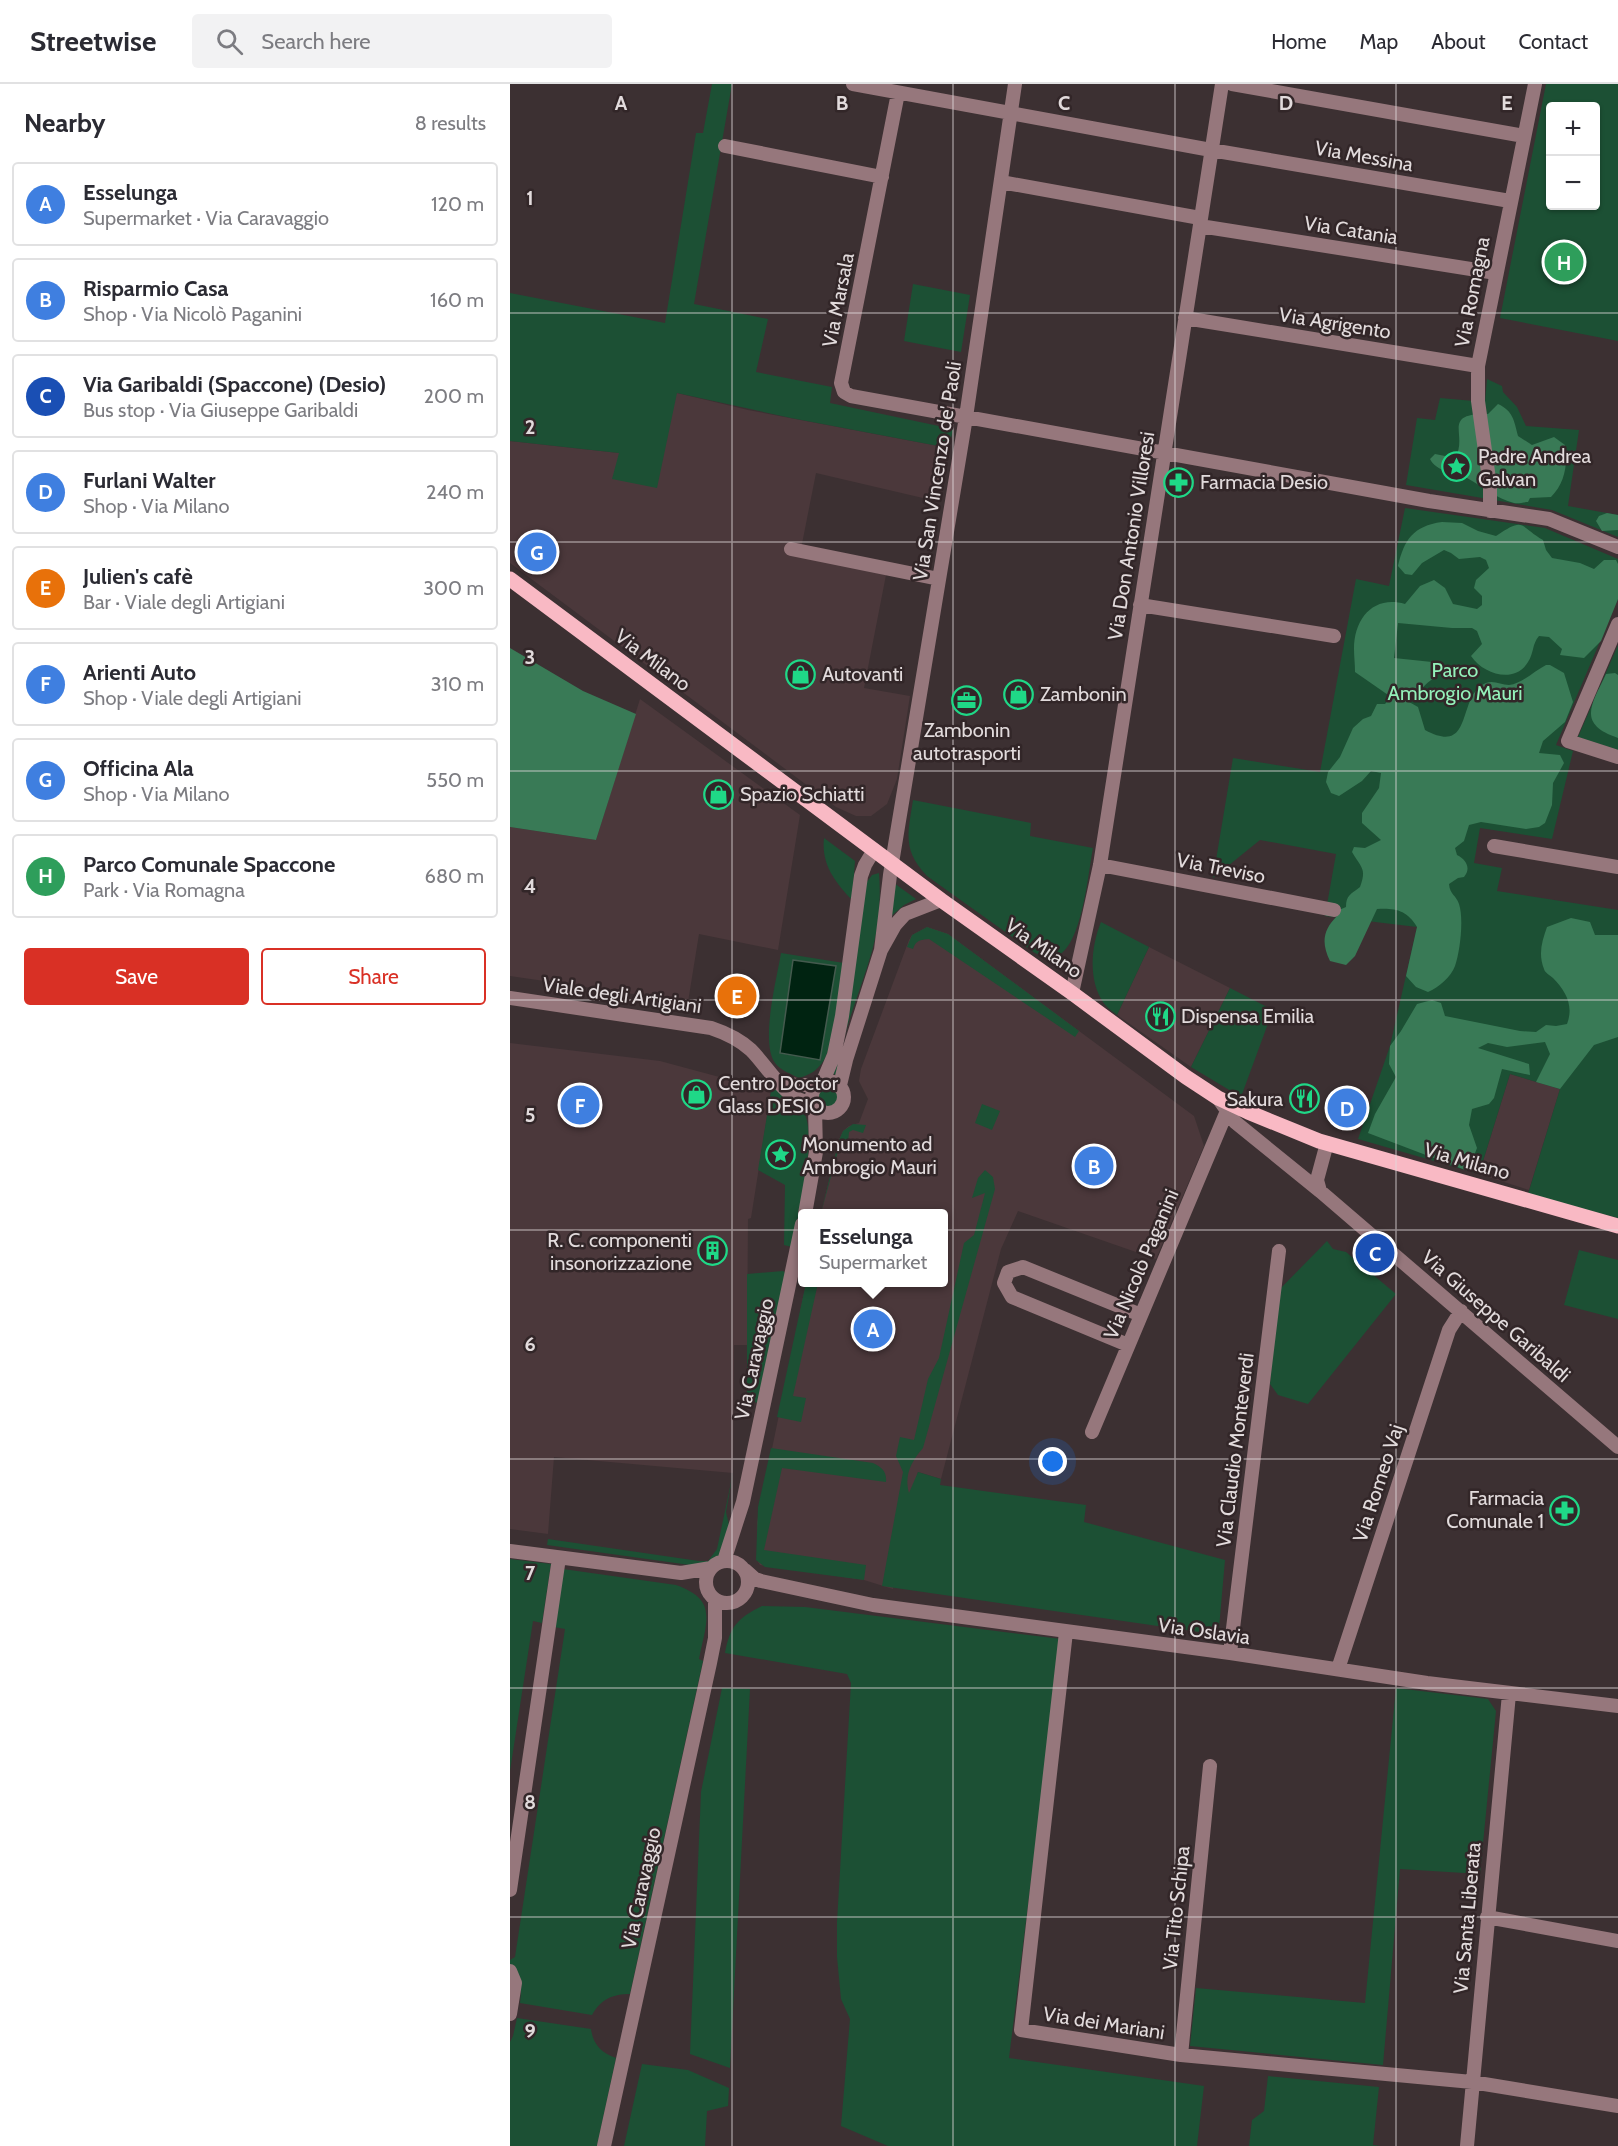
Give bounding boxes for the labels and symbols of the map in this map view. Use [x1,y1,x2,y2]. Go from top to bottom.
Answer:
text: A [615,91,628,115]
text: B [836,91,848,115]
text: C [1058,91,1070,115]
text: D [1279,91,1293,115]
text: E [1501,91,1513,115]
street label: Via Messina [1313,136,1415,177]
text: 1 [526,186,534,210]
street label: Via Catania [1302,211,1400,249]
street label: Via Romagna [1450,234,1495,349]
pin: H [1544,240,1584,285]
street label: Via Marsala [817,250,859,349]
street label: Via Agrigento [1277,302,1393,344]
street label: Via San Vincenzo de' Paoli [908,360,966,582]
text: 2 [525,415,535,439]
street label: Via Don Antonio Villoresi [1103,430,1159,642]
place label: Padre Andrea Galvan [1478,444,1592,491]
place icon: Padre Andrea Galvan [1441,451,1473,483]
pharmacy icon: Farmacia Desio [1163,466,1195,498]
place label: Farmacia Desio [1200,470,1328,494]
pin: G [518,530,556,574]
street label: Via Milano [611,624,695,696]
text: 3 [525,645,535,669]
shop icon: Autovanti [785,658,817,690]
park label: Parco Ambrogio Mauri [1388,658,1522,705]
place label: Autovanti [822,662,903,686]
shop icon: Zambonin [1003,678,1035,710]
place label: Zambonin [1040,682,1127,706]
office icon: Zambonin autotrasporti [951,684,983,716]
place label: Zambonin autotrasporti [913,718,1021,765]
shop icon: Spazio Schiatti [703,778,735,810]
place label: Spazio Schiatti [740,782,864,806]
street label: Via Treviso [1175,848,1267,888]
text: 4 [524,874,536,898]
street label: Via Milano [1001,913,1087,983]
street label: Viale degli Artigiani [541,972,703,1018]
pin: E [718,974,756,1018]
restaurant icon: Dispensa Emilia [1144,1000,1176,1032]
place label: Dispensa Emilia [1181,1004,1314,1028]
place label: Centro Doctor Glass DESIO [718,1071,839,1118]
shop icon: Centro Doctor Glass DESIO [681,1078,713,1110]
pin: F [560,1082,600,1128]
restaurant icon: Sakura [1288,1083,1320,1115]
pin: D [1328,1086,1366,1130]
place label: Sakura [1227,1087,1283,1111]
text: 5 [525,1103,535,1127]
place label: Monumento ad Ambrogio Mauri [802,1132,937,1179]
street label: Via Milano [1421,1137,1513,1185]
place icon: Monumento ad Ambrogio Mauri [765,1139,797,1171]
pin: B [1074,1144,1114,1188]
street label: Via Nicolò Paganini [1099,1185,1183,1343]
place label: R. C. componenti insonorizzazione [547,1228,692,1275]
pin: C [1356,1230,1394,1276]
building icon: R. C. componenti insonorizzazione [697,1235,729,1267]
street label: Via Giuseppe Garibaldi [1417,1245,1575,1387]
street label: Via Caravaggio [729,1296,779,1422]
pin: A [854,1306,892,1352]
text: 6 [524,1332,536,1356]
street label: Via Claudio Monteverdi [1211,1352,1259,1548]
street label: Via Romeo Vaj [1348,1421,1408,1545]
your location [1038,1447,1067,1476]
place label: Farmacia Comunale 1 [1446,1486,1544,1533]
pharmacy icon: Farmacia Comunale 1 [1549,1494,1581,1526]
text: 7 [525,1561,536,1585]
street label: Via Oslavia [1156,1613,1252,1649]
text: 8 [524,1790,536,1814]
street label: Via Caravaggio [616,1825,666,1951]
street label: Via Santa Liberata [1448,1841,1486,1995]
street label: Via Tito Schipa [1158,1844,1195,1971]
street label: Via dei Mariani [1041,2002,1167,2044]
text: 9 [524,2019,536,2043]

